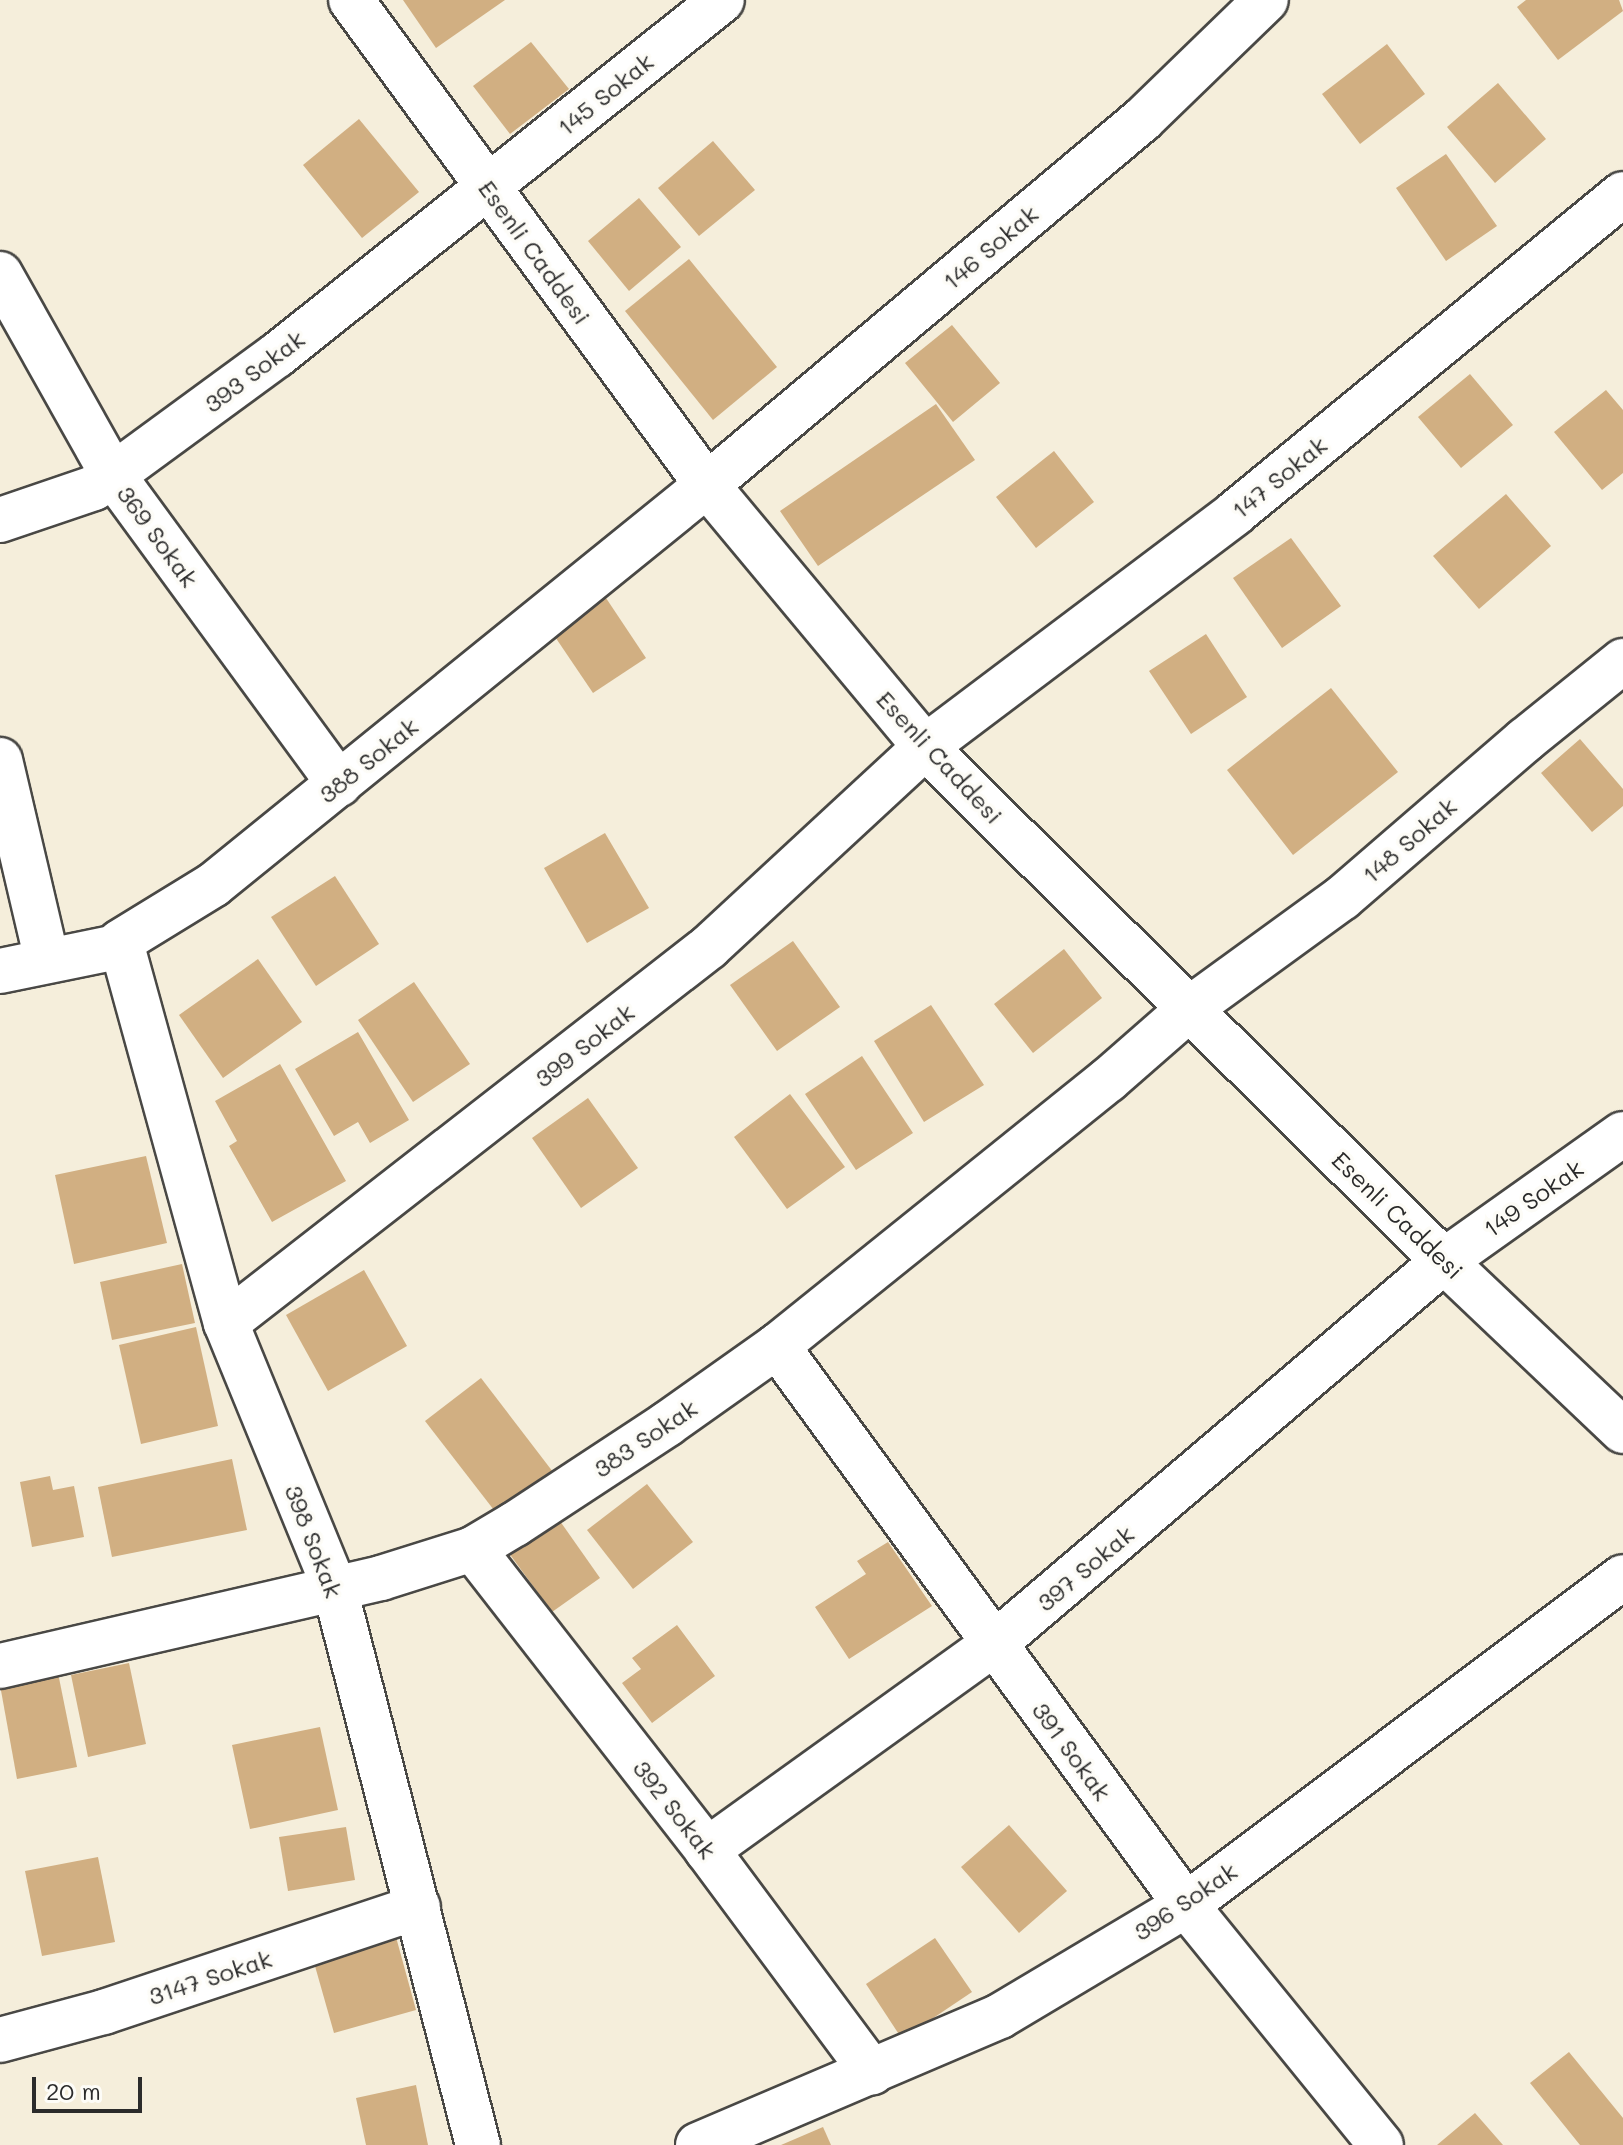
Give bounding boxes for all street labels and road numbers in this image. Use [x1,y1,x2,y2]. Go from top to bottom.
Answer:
street label: 145 Sokak [551,47,659,141]
street label: Esenli Caddesi [473,174,597,330]
street label: 146 Sokak [937,199,1043,295]
street label: 393 Sokak [198,324,310,418]
street label: 147 Sokak [1226,430,1332,524]
street label: 369 Sokak [111,480,205,592]
street label: Esenli Caddesi [871,685,1009,829]
street label: 388 Sokak [313,711,423,809]
street label: 148 Sokak [1356,791,1462,889]
street label: 399 Sokak [529,997,639,1093]
street label: Esenli Caddesi [1326,1145,1470,1285]
street label: 149 Sokak [1478,1153,1588,1243]
street label: 383 Sokak [588,1393,702,1483]
street label: 398 Sokak [279,1480,349,1602]
street label: 397 Sokak [1031,1519,1139,1617]
street label: 391 Sokak [1027,1696,1117,1806]
street label: 392 Sokak [627,1754,723,1864]
street label: 396 Sokak [1128,1856,1242,1946]
street label: 3147 Sokak [145,1944,275,2010]

